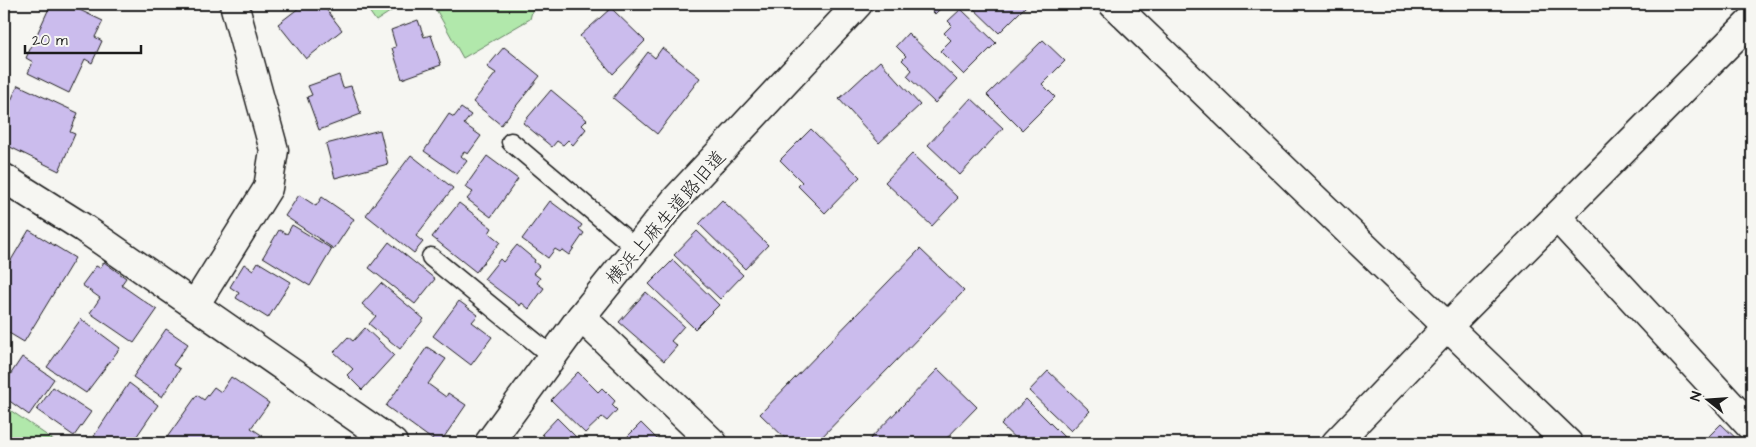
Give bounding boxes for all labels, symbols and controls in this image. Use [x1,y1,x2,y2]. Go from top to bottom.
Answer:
scale bar [25,22,141,54]
text: 20 m [32,30,68,51]
street label: 横浜上麻生道路旧道 [600,145,732,291]
north arrow [1684,374,1734,424]
text: N [1686,389,1707,404]

